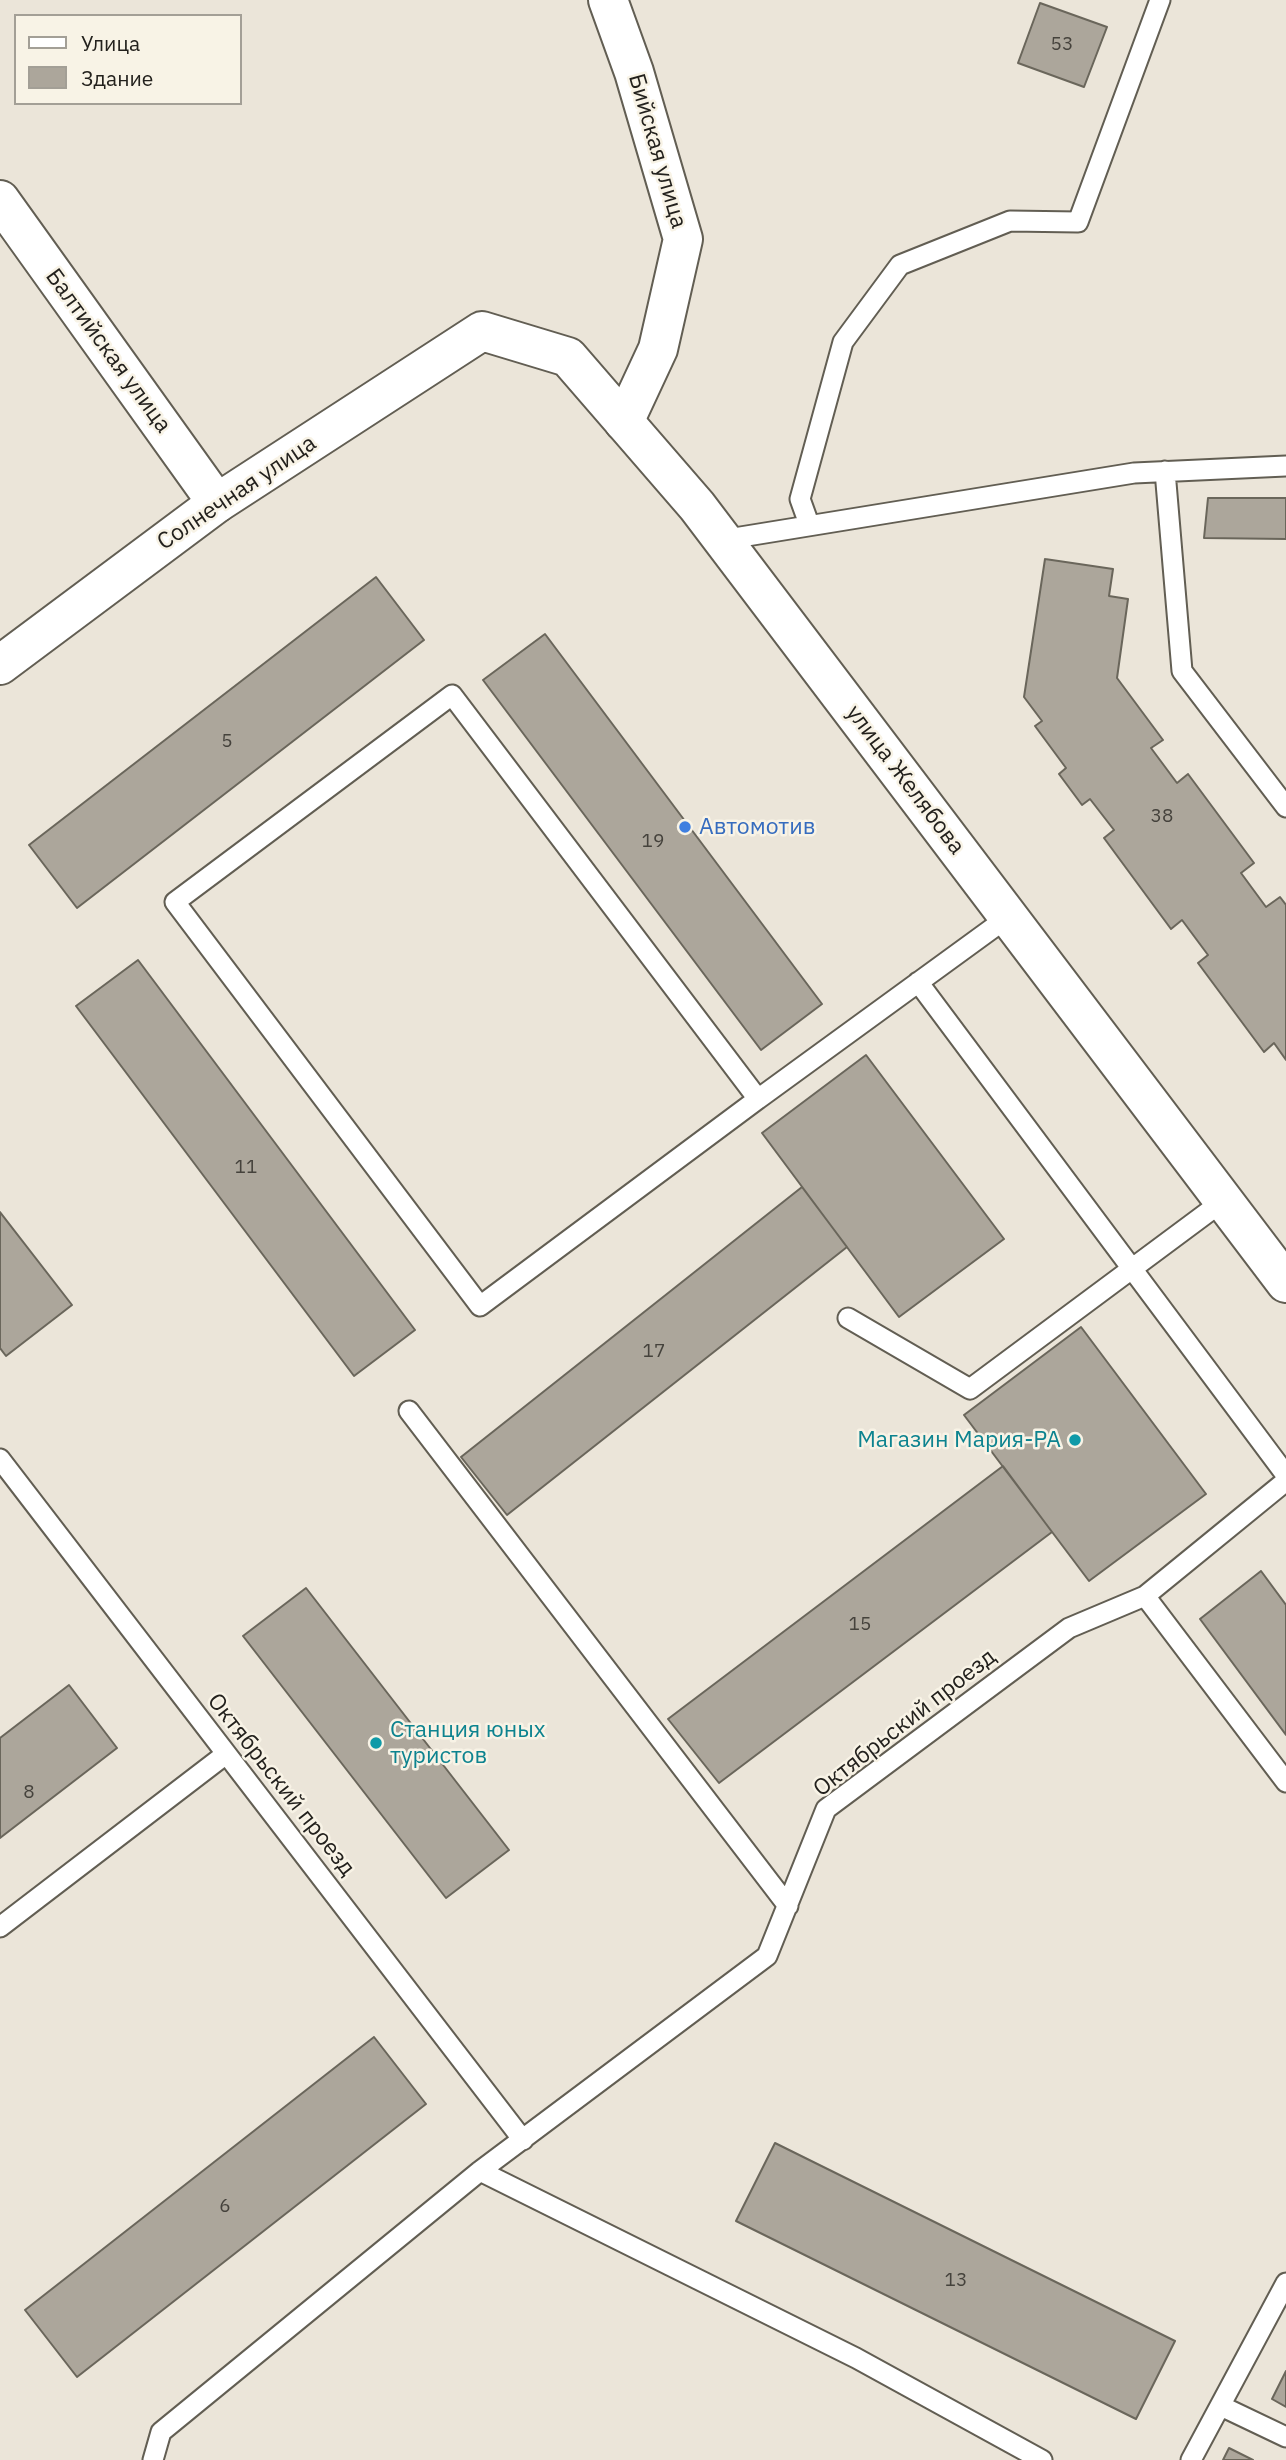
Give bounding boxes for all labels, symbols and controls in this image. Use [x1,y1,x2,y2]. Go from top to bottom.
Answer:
legend [14,14,242,105]
text: Улица [81,29,140,57]
house number: 53 [1051,34,1073,56]
text: Здание [81,64,153,92]
street label: Бийская улица [622,71,692,231]
street label: Балтийская улица [39,264,177,438]
street label: Солнечная улица [152,430,322,556]
street label: улица Желябова [840,700,970,860]
house number: 5 [221,731,233,753]
house number: 38 [1151,806,1173,828]
place label: Автомотив [699,813,816,841]
marker: Автомотив [677,819,693,835]
house number: 19 [642,831,664,853]
house number: 11 [235,1157,257,1179]
house number: 17 [643,1341,665,1363]
place label: Магазин Мария-РА [857,1426,1061,1454]
marker: Магазин Мария-РА [1067,1432,1083,1448]
house number: 15 [849,1614,871,1636]
street label: Октябрьский проезд [808,1643,1002,1803]
street label: Октябрьский проезд [201,1688,361,1882]
place label: Станция юных туристов [390,1716,546,1770]
marker: Станция юных туристов [368,1735,384,1751]
house number: 8 [23,1782,35,1804]
house number: 6 [219,2196,231,2218]
house number: 13 [945,2270,967,2292]

